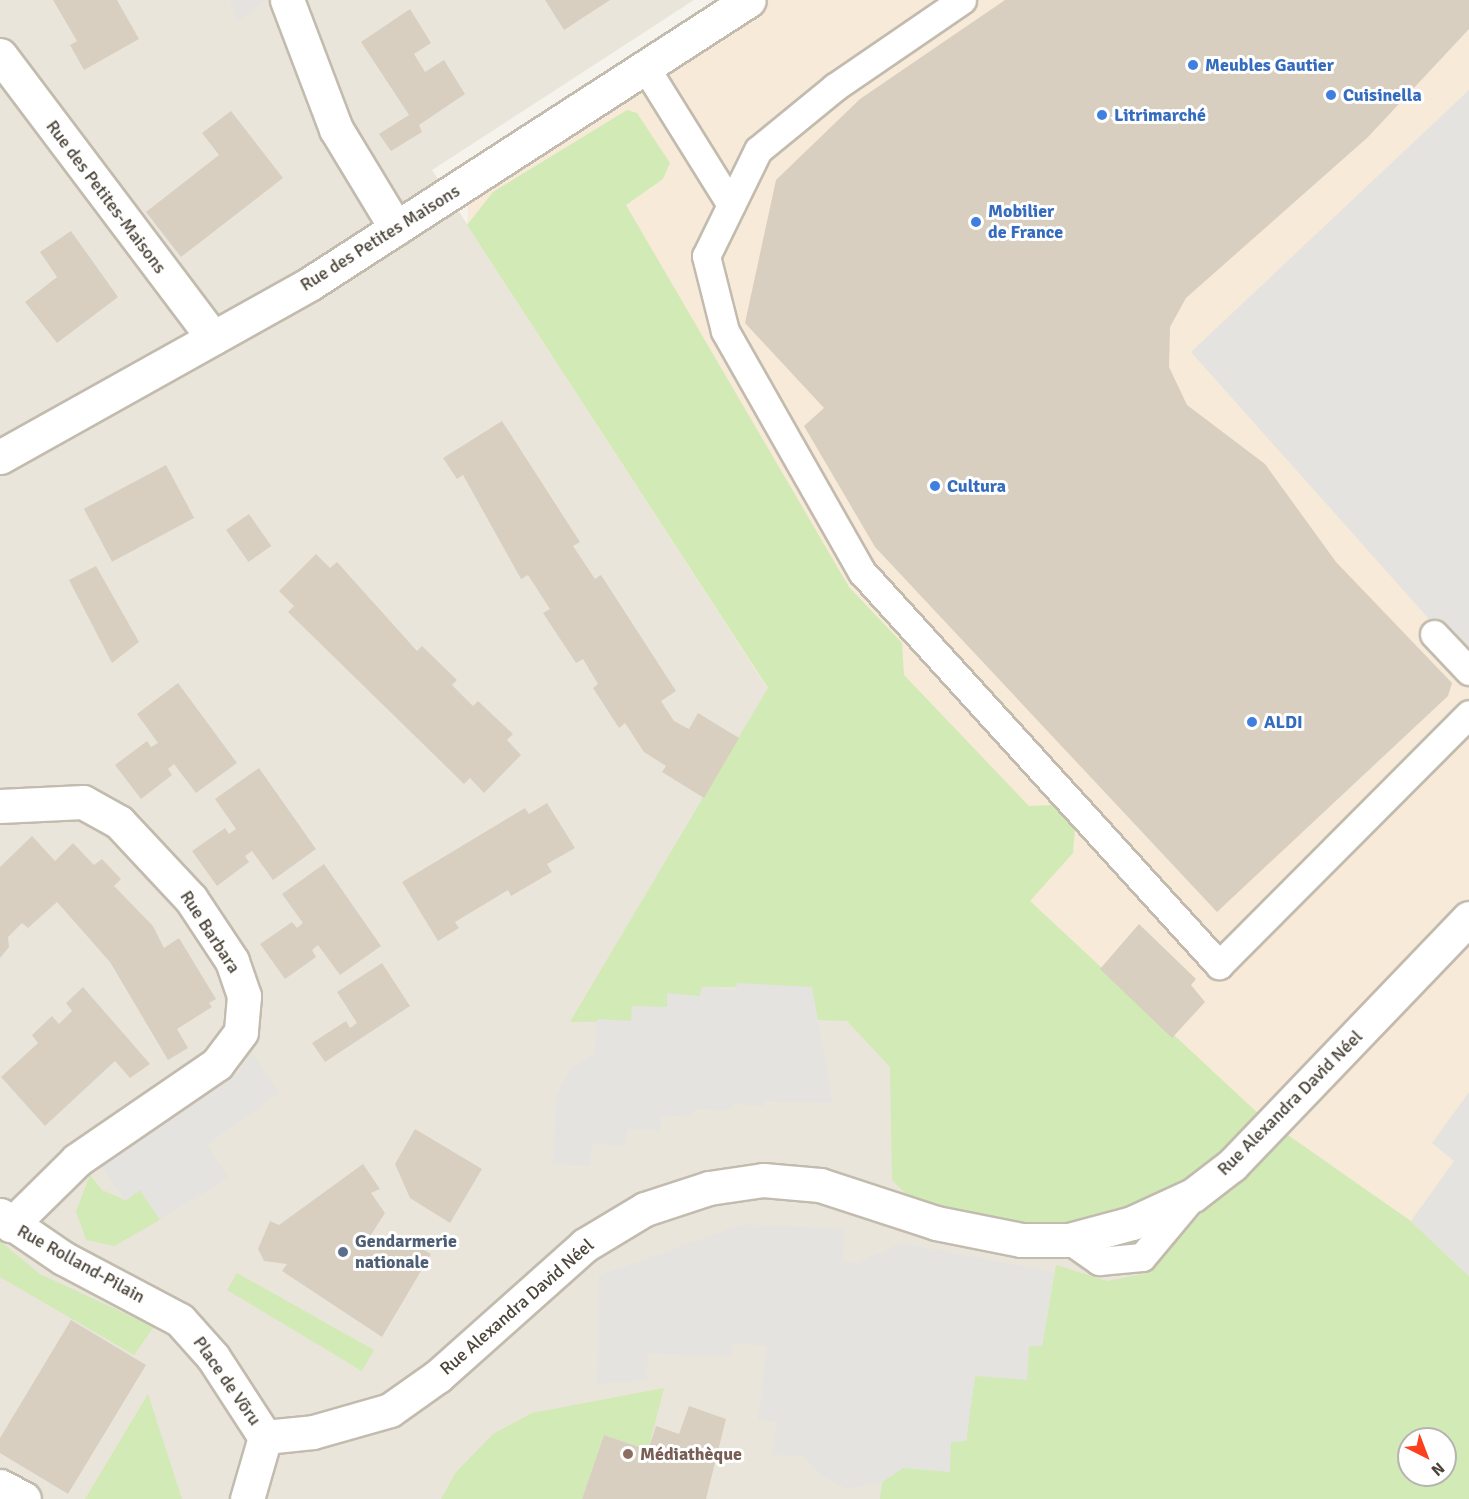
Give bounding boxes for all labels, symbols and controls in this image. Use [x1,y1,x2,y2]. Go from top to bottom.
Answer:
place label: Meubles Gautier [1205,54,1334,76]
marker: Meubles Gautier [1186,58,1200,72]
place label: Cuisinella [1343,84,1422,106]
marker: Cuisinella [1324,88,1338,102]
place label: Litrimarché [1114,104,1206,126]
marker: Litrimarché [1095,108,1109,122]
street label: Rue des Petites-Maisons [41,116,171,278]
street label: Rue des Petites Maisons [296,180,464,296]
place label: Mobilier de France [988,201,1063,244]
marker: Mobilier de France [969,215,983,229]
place label: Cultura [947,475,1006,497]
marker: Cultura [928,479,942,493]
place label: ALDI [1264,711,1303,733]
marker: ALDI [1245,715,1259,729]
street label: Rue Barbara [175,887,245,977]
street label: Rue Alexandra David Néel [1213,1026,1367,1180]
street label: Rue Rolland-Pilain [13,1220,149,1308]
place label: Gendarmerie nationale [355,1231,457,1274]
street label: Rue Alexandra David Néel [436,1234,598,1380]
marker: Gendarmerie nationale [336,1245,350,1259]
street label: Place de Võru [188,1332,266,1430]
north arrow [1397,1427,1457,1487]
place label: Médiathèque [640,1443,742,1465]
marker: Médiathèque [621,1447,635,1461]
text: N [1427,1458,1449,1480]

